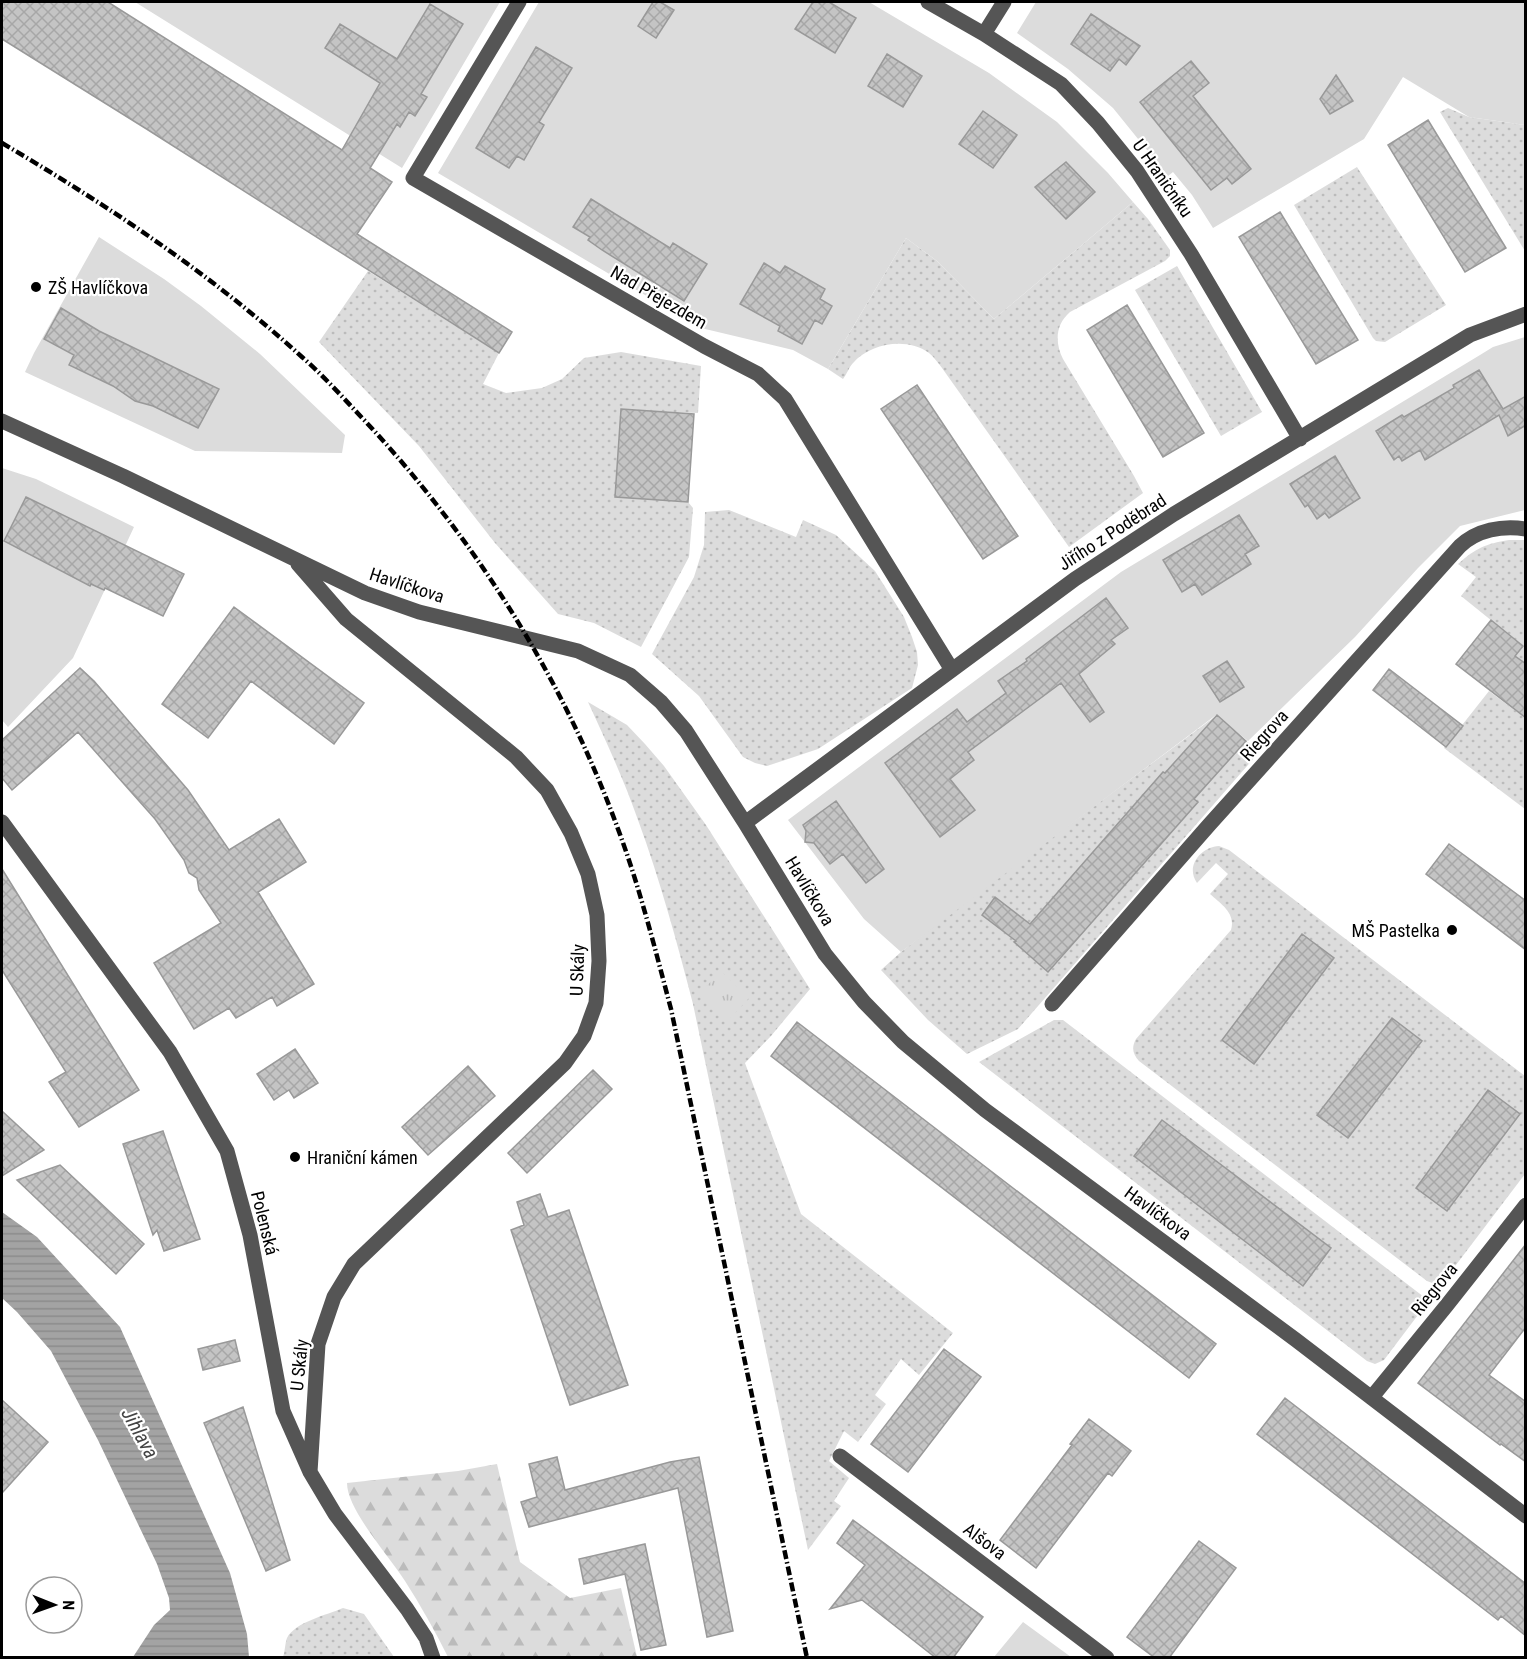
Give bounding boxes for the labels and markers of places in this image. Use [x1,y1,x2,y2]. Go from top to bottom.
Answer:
place label: ZŠ Havlíčkova [48,277,148,298]
marker: ZŠ Havlíčkova [29,280,43,294]
place label: MŠ Pastelka [1352,920,1440,941]
marker: MŠ Pastelka [1445,923,1459,937]
place label: Hraniční kámen [307,1147,418,1168]
marker: Hraniční kámen [288,1150,302,1164]

